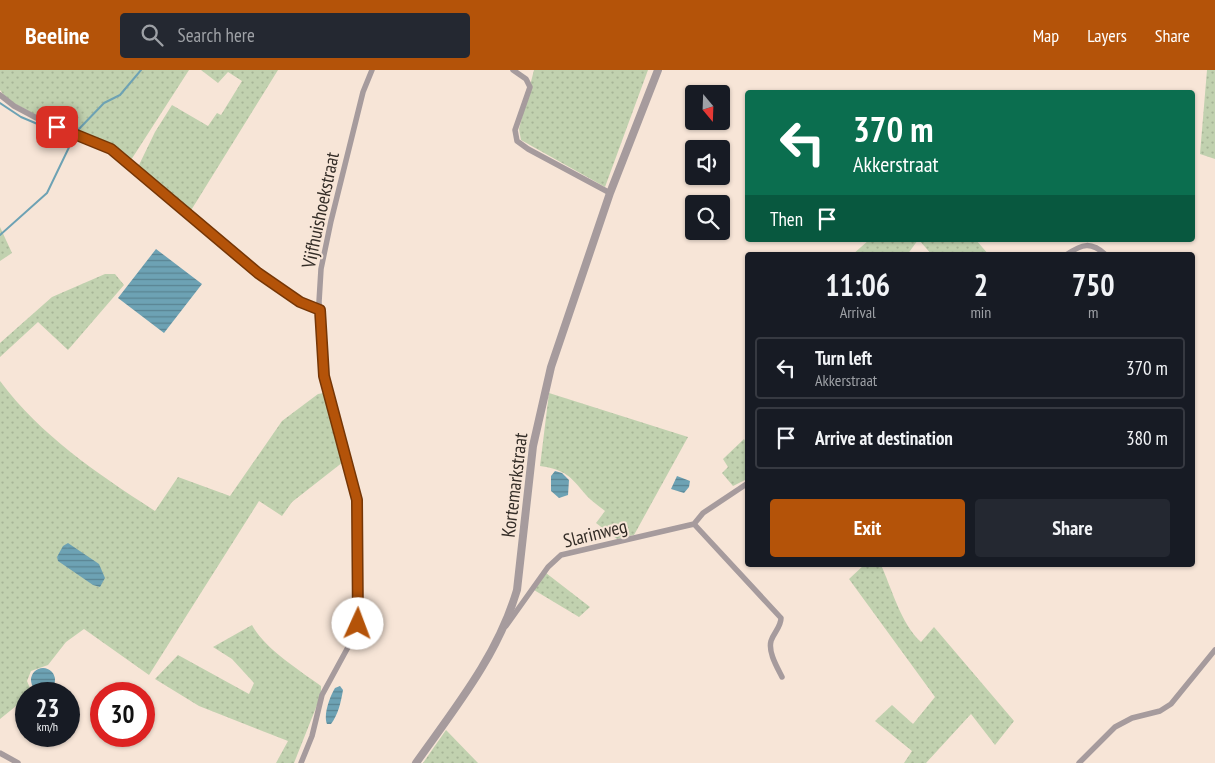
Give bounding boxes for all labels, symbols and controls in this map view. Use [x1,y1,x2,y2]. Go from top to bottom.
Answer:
search box [120,13,470,58]
text: Beeline [25,20,90,51]
icon: search [138,21,166,49]
text: Search here [178,23,255,47]
text: Map [1033,24,1059,47]
text: Layers [1087,24,1127,47]
text: Share [1155,24,1190,47]
north arrow [685,85,730,130]
map controls [685,85,730,240]
pin [36,106,78,148]
text: 370 m [853,106,934,152]
icon: left [770,110,835,175]
icon: arrive [43,113,71,141]
button: sound [685,140,730,185]
street label: Vijfhuishoekstraat [296,149,344,271]
text: Akkerstraat [853,150,939,178]
button: search [685,195,730,240]
icon: arrive [813,205,841,233]
text: Then [770,207,803,231]
text: 11:06 [825,265,890,304]
text: 2 [974,265,988,304]
text: 750 [1072,265,1115,304]
text: Arrival [840,302,876,322]
text: min [970,302,991,322]
text: m [1088,302,1098,322]
text: Turn left [815,346,872,370]
icon: left [772,354,800,382]
text: 370 m [1126,356,1168,380]
text: Akkerstraat [815,370,877,390]
icon: arrive [772,424,800,452]
text: Arrive at destination [815,426,953,450]
text: 380 m [1126,426,1168,450]
street label: Kortemarkstraat [496,431,532,539]
button: Exit [770,499,965,557]
button: Share [975,499,1170,557]
street label: Slarinweg [561,514,629,552]
position arrow [331,597,383,649]
speed limit sign: 30 [90,682,155,747]
text: 23 [36,692,59,724]
text: km/h [37,719,58,734]

